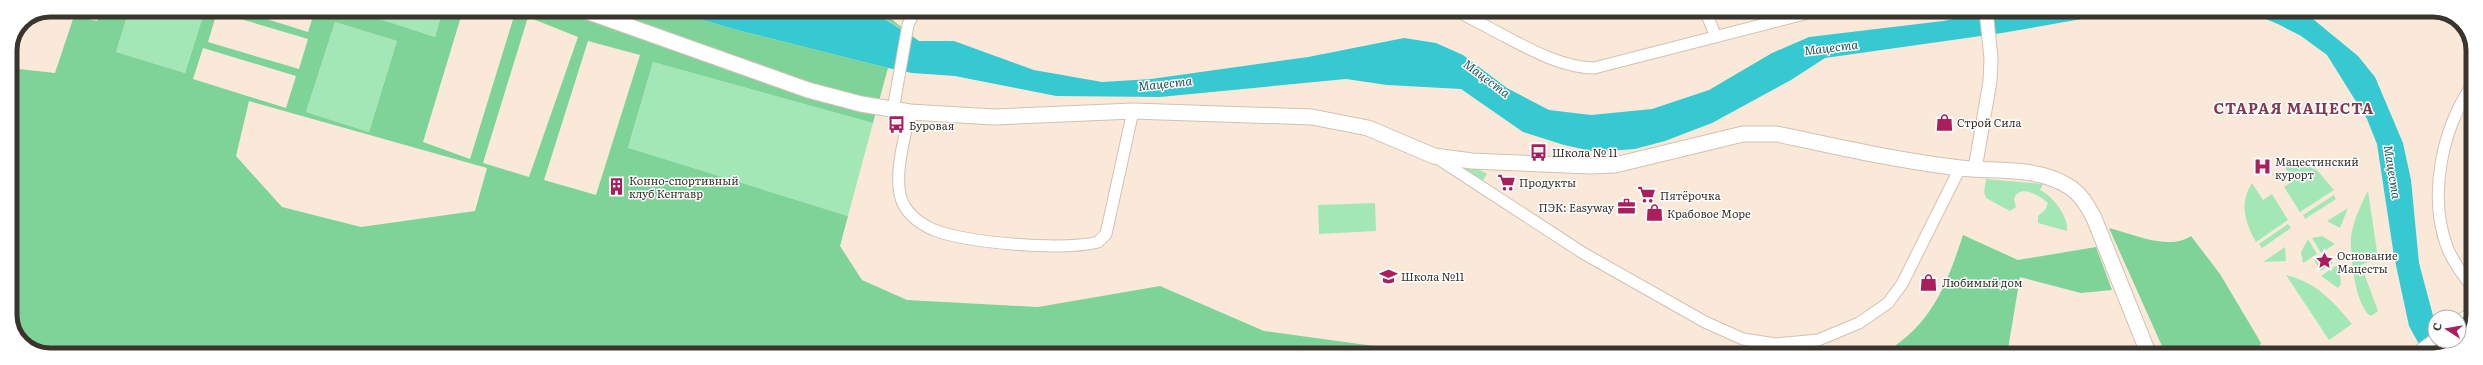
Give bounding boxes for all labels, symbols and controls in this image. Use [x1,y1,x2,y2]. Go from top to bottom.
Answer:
water label: Мацеста [1803,35,1859,59]
water label: Мацеста [1460,54,1514,102]
water label: Мацеста [1137,71,1193,95]
district label: СТАРАЯ МАЦЕСТА [2214,96,2374,119]
shop icon: Строй Сила [1934,112,1954,132]
place label: Строй Сила [1957,114,2022,130]
bus stop icon: Буровая [886,115,906,135]
place label: Буровая [909,117,955,133]
bus stop icon: Школа № 11 [1529,142,1549,162]
place label: Школа № 11 [1552,144,1618,160]
water label: Мацеста [2380,144,2406,200]
place label: Мацестинский курорт [2275,153,2359,182]
hospital icon: Мацестинский курорт [2252,157,2272,177]
place label: Конно-спортивный клуб Кентавр [629,172,739,201]
supermarket icon: Продукты [1496,172,1516,192]
place label: Продукты [1519,174,1576,190]
building icon: Конно-спортивный клуб Кентавр [606,176,626,196]
supermarket icon: Пятёрочка [1637,185,1657,205]
place label: Пятёрочка [1660,187,1721,203]
office icon: ПЭК: Easyway [1617,197,1637,217]
place label: ПЭК: Easyway [1539,199,1615,215]
shop icon: Крабовое Море [1644,203,1664,223]
place label: Крабовое Море [1667,205,1751,221]
place label: Основание Мацесты [2337,247,2398,276]
place icon: Основание Мацесты [2314,251,2334,271]
school or university icon: Школа №11 [1378,266,1398,286]
place label: Школа №11 [1401,268,1465,284]
shop icon: Любимый дом [1919,272,1939,292]
place label: Любимый дом [1942,274,2022,290]
north arrow [2427,309,2467,349]
text: С [2428,321,2445,332]

